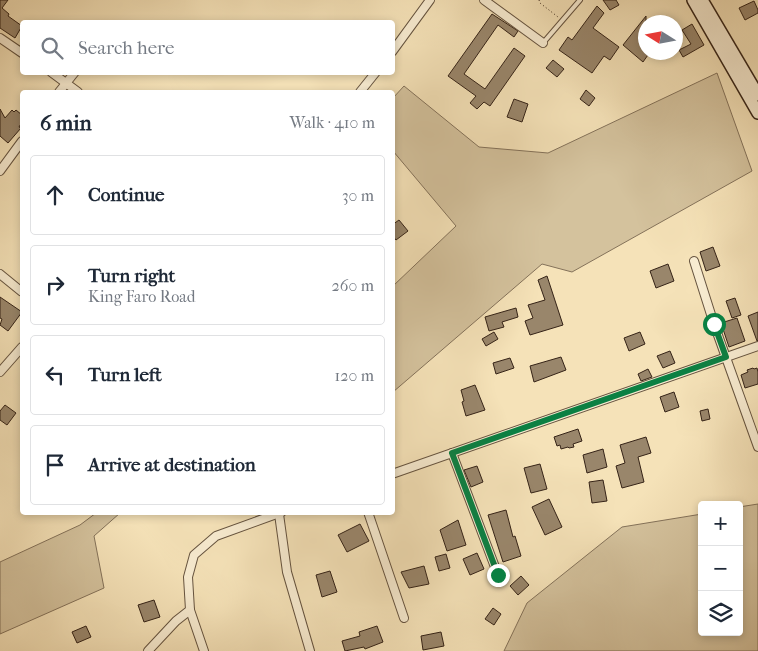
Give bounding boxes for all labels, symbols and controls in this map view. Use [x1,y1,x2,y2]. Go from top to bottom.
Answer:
north arrow [638,15,683,60]
search box [20,20,395,75]
icon: search [38,34,66,62]
text: Search here [78,37,174,59]
text: 6 min [40,111,92,135]
text: Walk · 410 m [290,113,375,132]
icon: ahead [41,181,69,209]
text: Continue [88,184,164,206]
text: 30 m [342,186,374,205]
text: Turn right [88,265,175,287]
icon: right [41,271,69,299]
text: 260 m [332,276,374,295]
text: King Faro Road [88,287,195,306]
route start [703,313,726,336]
icon: left [41,361,69,389]
text: Turn left [88,364,162,386]
text: 120 m [335,366,374,385]
icon: arrive [41,451,69,479]
text: Arrive at destination [88,454,256,476]
map controls [698,501,743,636]
button: + [698,501,743,546]
button: − [698,546,743,591]
route end [487,564,510,587]
button: layers [698,591,743,636]

